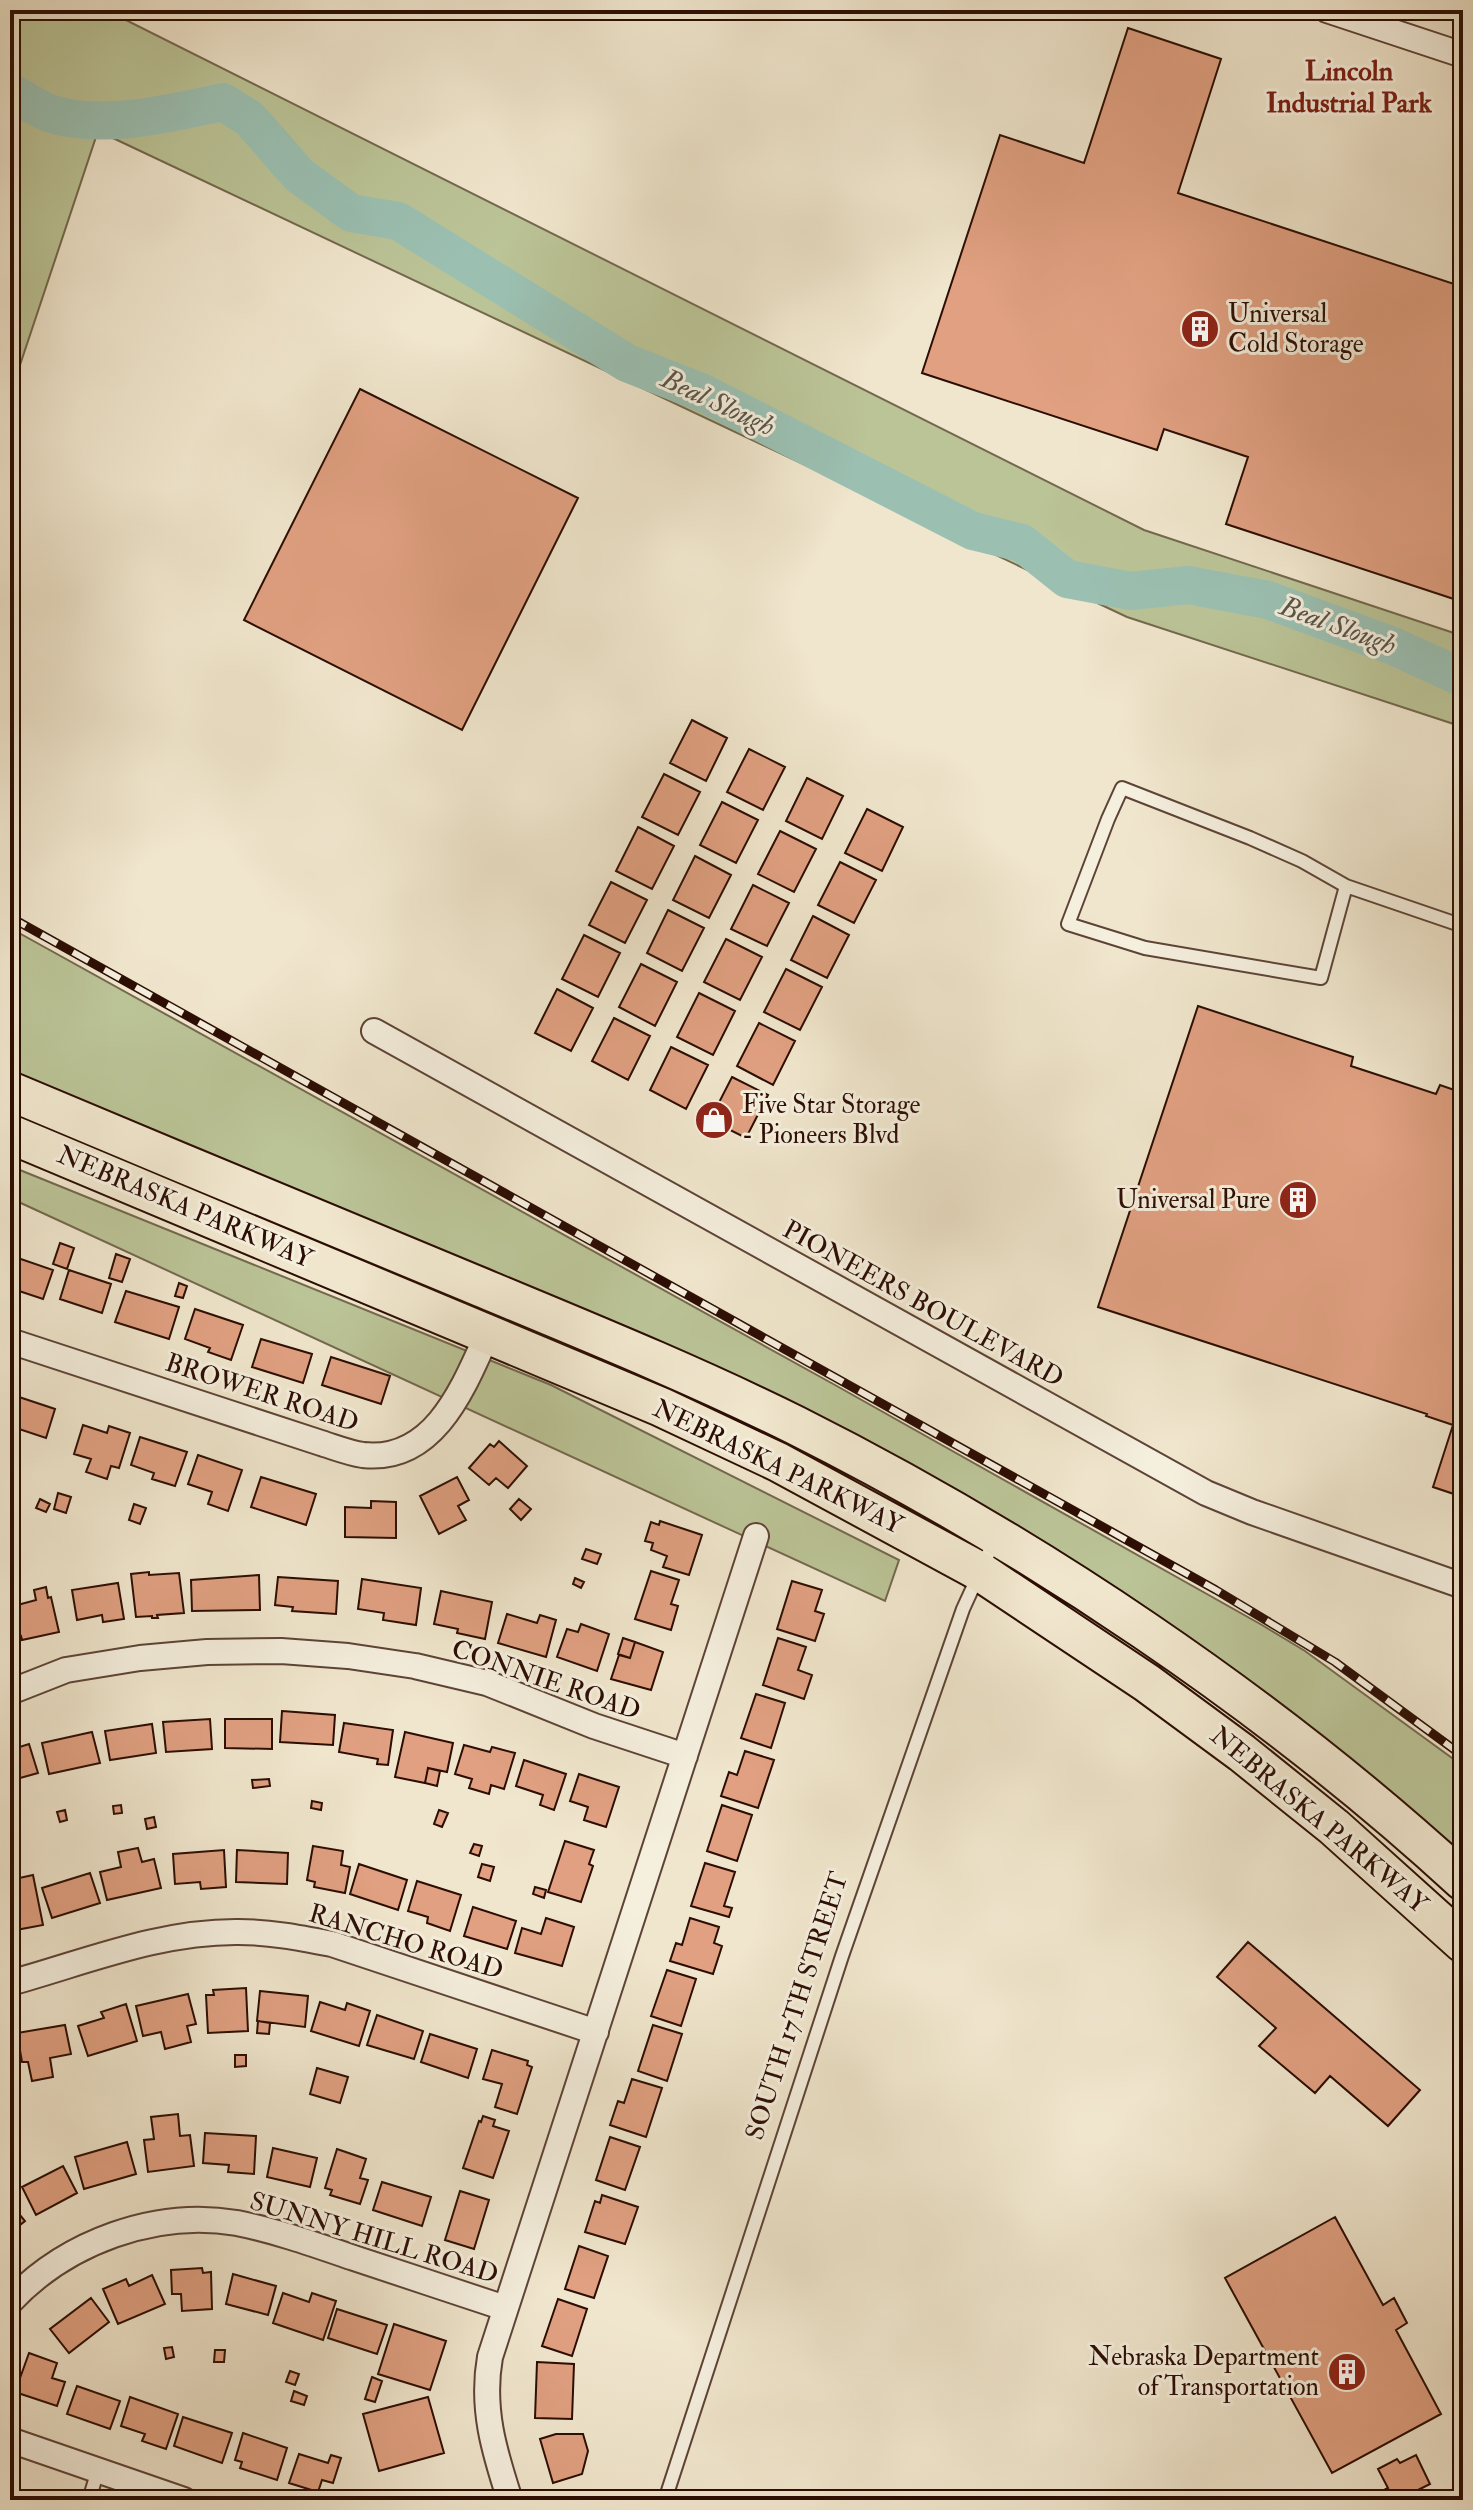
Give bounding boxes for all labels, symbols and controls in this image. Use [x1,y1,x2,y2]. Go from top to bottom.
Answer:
district label: Lincoln Industrial Park [1266,54,1433,121]
place label: Universal Cold Storage [1228,298,1364,360]
building icon: Universal Cold Storage [1179,308,1221,350]
water label: Beal Slough [654,361,780,444]
water label: Beal Slough [1273,588,1401,663]
place label: Five Star Storage - Pioneers Blvd [742,1089,920,1151]
shop icon: Five Star Storage - Pioneers Blvd [693,1099,735,1141]
street label: NEBRASKA PARKWAY [52,1139,319,1276]
building icon: Universal Pure [1277,1179,1319,1221]
place label: Universal Pure [1116,1184,1270,1216]
street label: PIONEERS BOULEVARD [777,1213,1069,1395]
street label: BROWER ROAD [161,1347,363,1439]
street label: NEBRASKA PARKWAY [648,1392,909,1542]
street label: CONNIE ROAD [447,1633,645,1727]
street label: NEBRASKA PARKWAY [1204,1720,1435,1921]
street label: SOUTH 17TH STREET [739,1868,855,2144]
street label: RANCHO ROAD [305,1897,507,1987]
street label: SUNNY HILL ROAD [246,2185,502,2291]
place label: Nebraska Department of Transportation [1088,2341,1319,2404]
building icon: Nebraska Department of Transportation [1326,2351,1368,2393]

